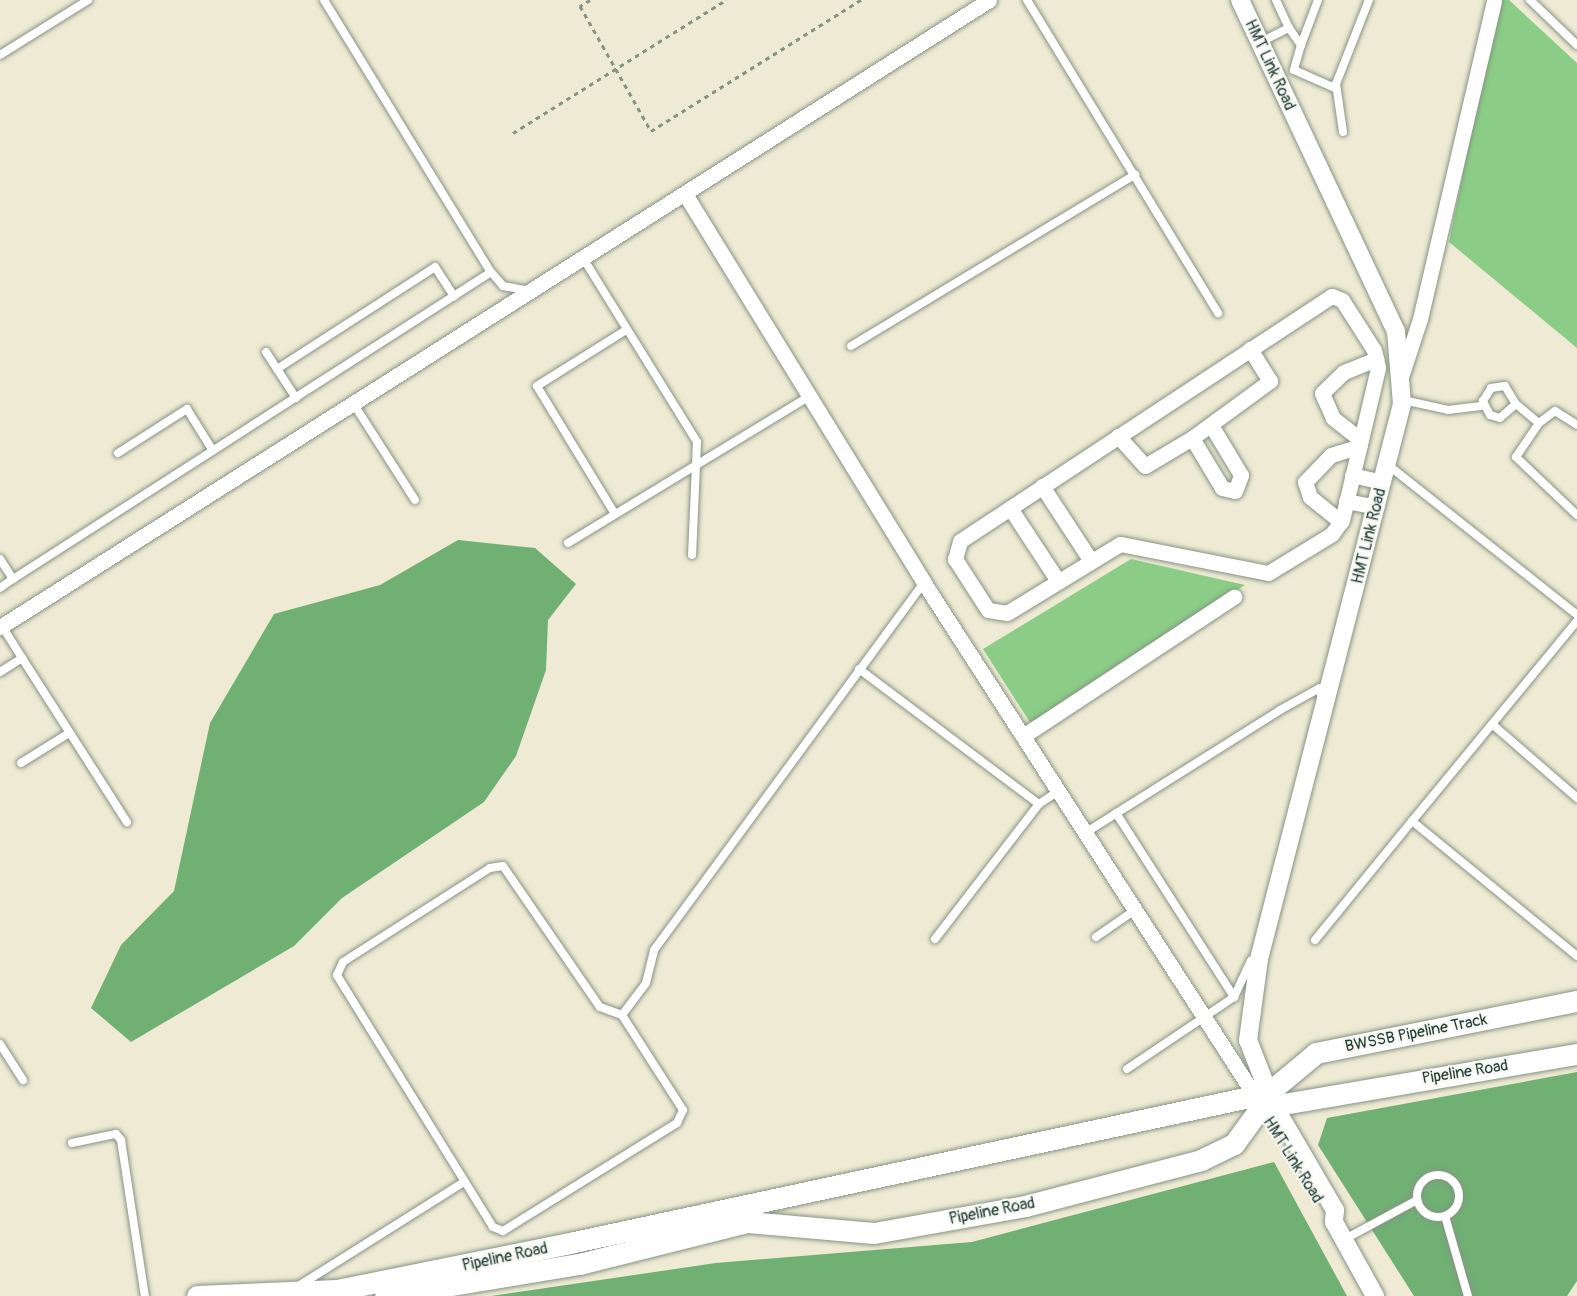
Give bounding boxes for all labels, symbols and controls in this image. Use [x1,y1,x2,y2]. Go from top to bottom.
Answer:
street label: HMT Link Road [1241,17,1299,113]
street label: HMT Link Road [1348,486,1390,586]
street label: BWSSB Pipeline Track [1343,1010,1489,1056]
street label: Pipeline Road [1420,1056,1510,1088]
street label: HMT Link Road [1259,1113,1327,1207]
street label: Pipeline Road [947,1193,1037,1229]
street label: Pipeline Road [460,1239,550,1275]

